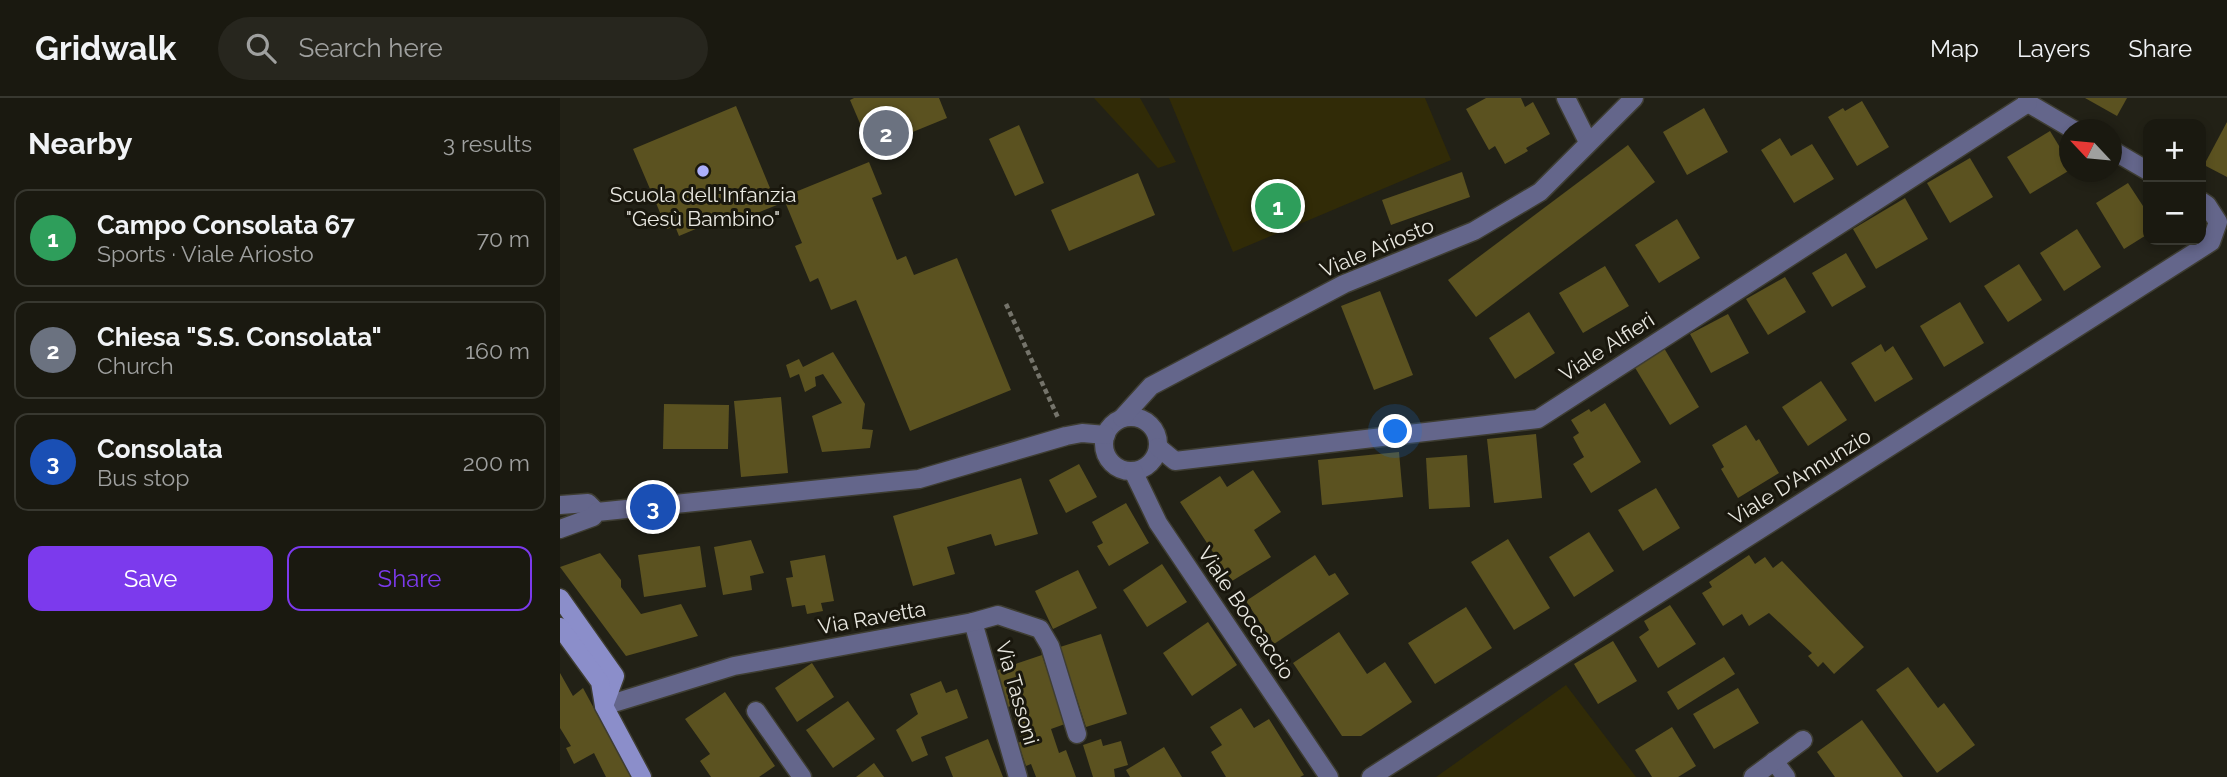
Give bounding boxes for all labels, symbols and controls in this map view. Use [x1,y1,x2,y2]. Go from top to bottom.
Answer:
search box [218,17,708,80]
text: Gridwalk [35,29,176,68]
icon: search [242,29,280,67]
text: Search here [298,33,443,63]
text: Map [1930,34,1979,63]
text: Layers [2017,34,2090,63]
text: Share [2128,34,2192,63]
pin: 2 [863,107,909,159]
north arrow [2059,119,2122,182]
map controls [2143,119,2206,245]
button: + [2143,119,2206,182]
text: Nearby [28,126,132,161]
text: 3 results [443,130,532,157]
marker: Scuola dell'Infanzia "Gesù Bambino" [695,163,711,179]
pin: 1 [1255,180,1301,232]
place label: Scuola dell'Infanzia "Gesù Bambino" [610,182,796,231]
button: − [2143,182,2206,245]
text: Campo Consolata 67 [97,210,355,240]
street label: Viale Ariosto [1316,212,1437,283]
text: 1 [47,225,59,252]
text: 70 m [477,225,530,252]
text: Sports · Viale Ariosto [97,240,314,267]
street label: Viale Alfieri [1555,307,1659,386]
text: Chiesa "S.S. Consolata" [97,322,382,352]
text: 2 [47,337,59,364]
text: 160 m [465,337,530,364]
text: Church [97,352,174,379]
your location [1378,414,1412,448]
street label: Viale D'Annunzio [1724,423,1875,530]
text: Consolata [97,434,223,464]
text: 3 [47,449,59,476]
text: 200 m [463,449,530,476]
text: Bus stop [97,464,189,491]
pin: 3 [630,481,676,533]
street label: Viale Boccaccio [1193,542,1300,684]
button: Save [28,546,273,611]
button: Share [287,546,532,611]
street label: Via Ravetta [816,596,928,639]
street label: Via Tassoni [991,638,1044,748]

